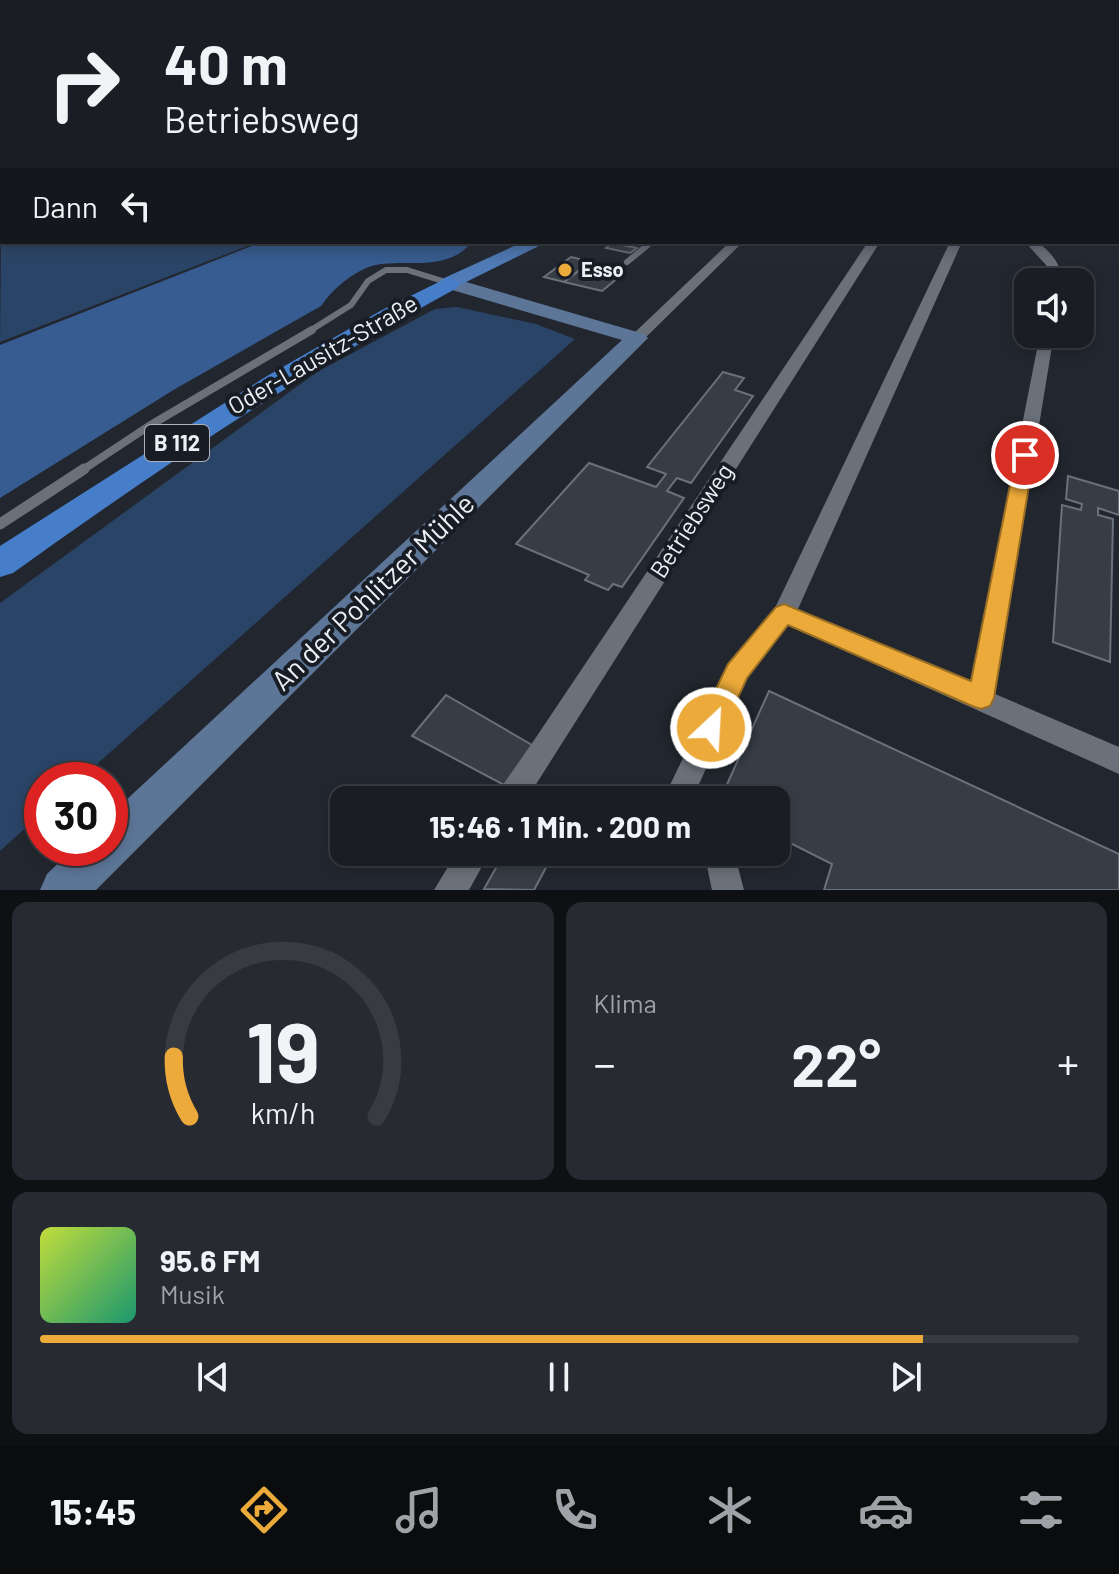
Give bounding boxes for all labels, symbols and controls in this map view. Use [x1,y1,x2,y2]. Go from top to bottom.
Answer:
text: 40 m [164,29,288,96]
icon: right [32,32,136,136]
text: Betriebsweg [164,97,360,140]
icon: left [114,184,158,228]
text: Dann [32,188,98,224]
place label: Esso [581,257,624,281]
marker: Esso [556,261,574,279]
map controls [1014,268,1094,348]
button: sound [1014,268,1094,348]
street label: Oder-Lausitz-Straße [222,288,422,420]
pin [991,421,1059,489]
road number: B 112 [145,425,209,461]
icon: arrive [1003,433,1047,477]
street label: Betriebsweg [643,458,738,583]
street label: An der Pohlitzer Mühle [264,486,481,697]
position arrow [669,686,753,770]
speed limit sign: 30 [24,762,128,866]
text: 15:46 · 1 Min. · 200 m [429,808,691,844]
text: Klima [594,987,657,1018]
text: 19 [246,1000,320,1100]
text: 22° [791,1027,881,1099]
text: − [594,1036,616,1089]
text: + [1057,1036,1079,1089]
text: km/h [250,1095,315,1130]
text: 95.6 FM [160,1242,261,1278]
text: Musik [160,1278,225,1309]
icon: previous [191,1355,235,1399]
icon: pause [537,1355,581,1399]
icon: next [884,1355,928,1399]
icon: directions [236,1482,292,1538]
icon: music [391,1482,447,1538]
icon: phone [547,1482,603,1538]
icon: climate [702,1482,758,1538]
icon: car [858,1482,914,1538]
icon: filters [1013,1482,1069,1538]
text: 15:45 [50,1489,136,1532]

